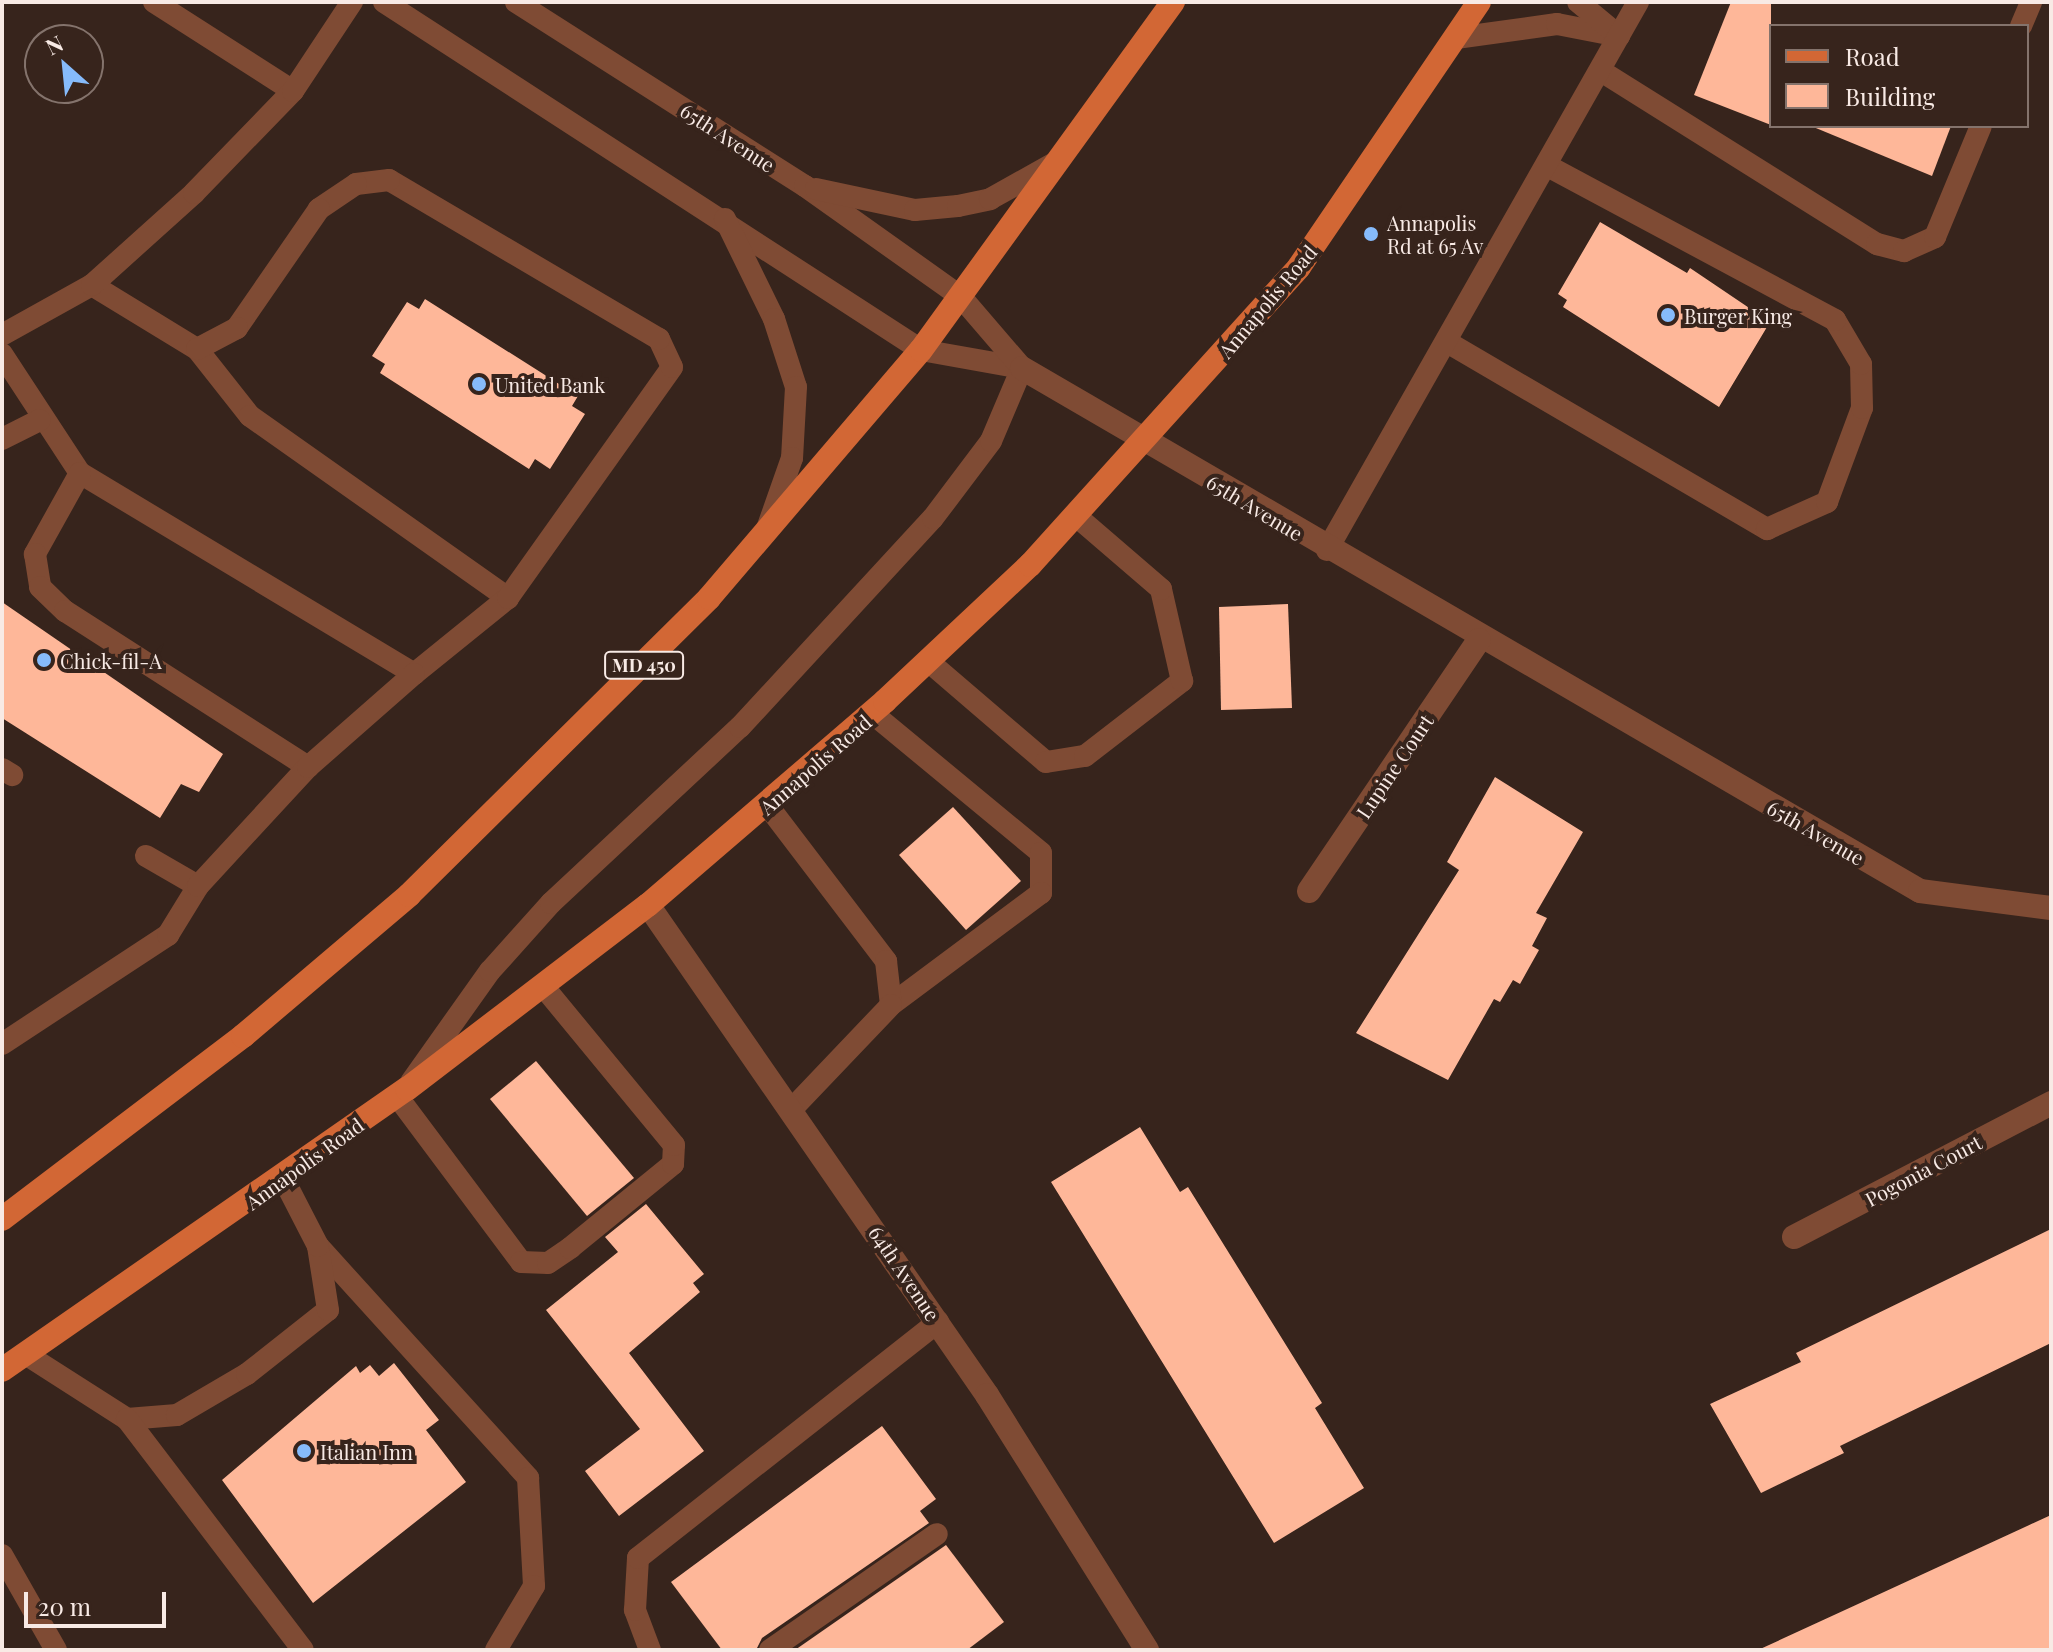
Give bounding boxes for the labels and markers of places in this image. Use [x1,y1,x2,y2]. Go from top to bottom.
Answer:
place label: Annapolis Rd at 65 Av [1387,210,1485,257]
marker: Annapolis Rd at 65 Av [1362,225,1380,243]
place label: Burger King [1684,303,1793,327]
marker: Burger King [1659,306,1677,324]
place label: United Bank [495,372,605,396]
marker: United Bank [470,375,488,393]
place label: Chick-fil-A [60,648,162,672]
marker: Chick-fil-A [35,651,53,669]
place label: Italian Inn [320,1439,413,1463]
marker: Italian Inn [295,1442,313,1460]

